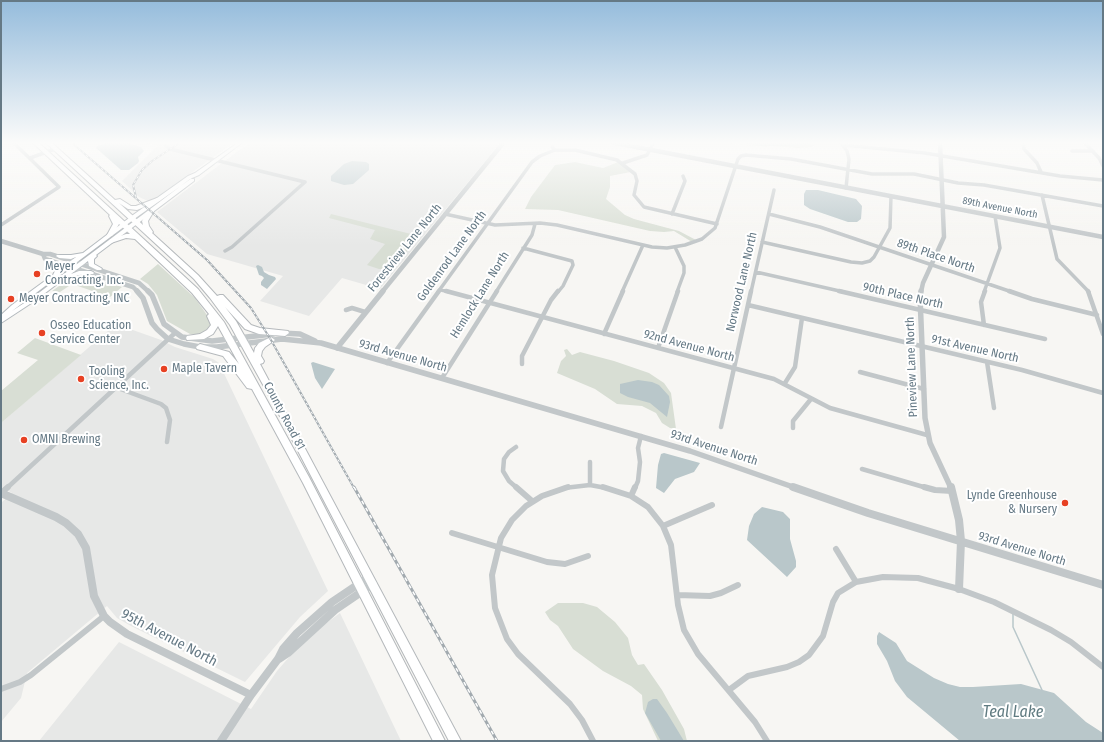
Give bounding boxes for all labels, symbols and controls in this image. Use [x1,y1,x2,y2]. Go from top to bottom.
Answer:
street label: 89th Avenue North [961,195,1039,221]
street label: Forestview Lane North [365,201,445,295]
street label: Goldenrod Lane North [414,208,490,304]
street label: Norwood Lane North [724,231,760,333]
street label: 89th Place North [895,236,977,276]
street label: Hemlock Lane North [448,249,512,341]
place label: Meyer Contracting, Inc. [45,260,124,288]
marker: Meyer Contracting, Inc. [32,269,42,279]
street label: 90th Place North [861,280,945,312]
place label: Meyer Contracting, INC [19,292,130,306]
marker: Meyer Contracting, INC [6,294,16,304]
street label: Pineview Lane North [903,316,921,418]
place label: Osseo Education Service Center [50,319,131,347]
street label: 92nd Avenue North [642,327,736,365]
marker: Osseo Education Service Center [37,328,47,338]
street label: 91st Avenue North [930,332,1020,366]
street label: 93rd Avenue North [357,337,449,375]
place label: Maple Tavern [172,362,237,376]
marker: Maple Tavern [159,364,169,374]
place label: Tooling Science, Inc. [89,365,149,393]
marker: Tooling Science, Inc. [76,374,86,384]
street label: County Road 81 [260,380,308,452]
street label: 93rd Avenue North [668,427,760,469]
place label: OMNI Brewing [32,433,100,447]
marker: OMNI Brewing [19,435,29,445]
place label: Lynde Greenhouse & Nursery [967,489,1057,517]
marker: Lynde Greenhouse & Nursery [1060,498,1070,508]
street label: 93rd Avenue North [976,529,1068,569]
street label: 95th Avenue North [118,606,220,670]
water label: Teal Lake [983,703,1043,723]

